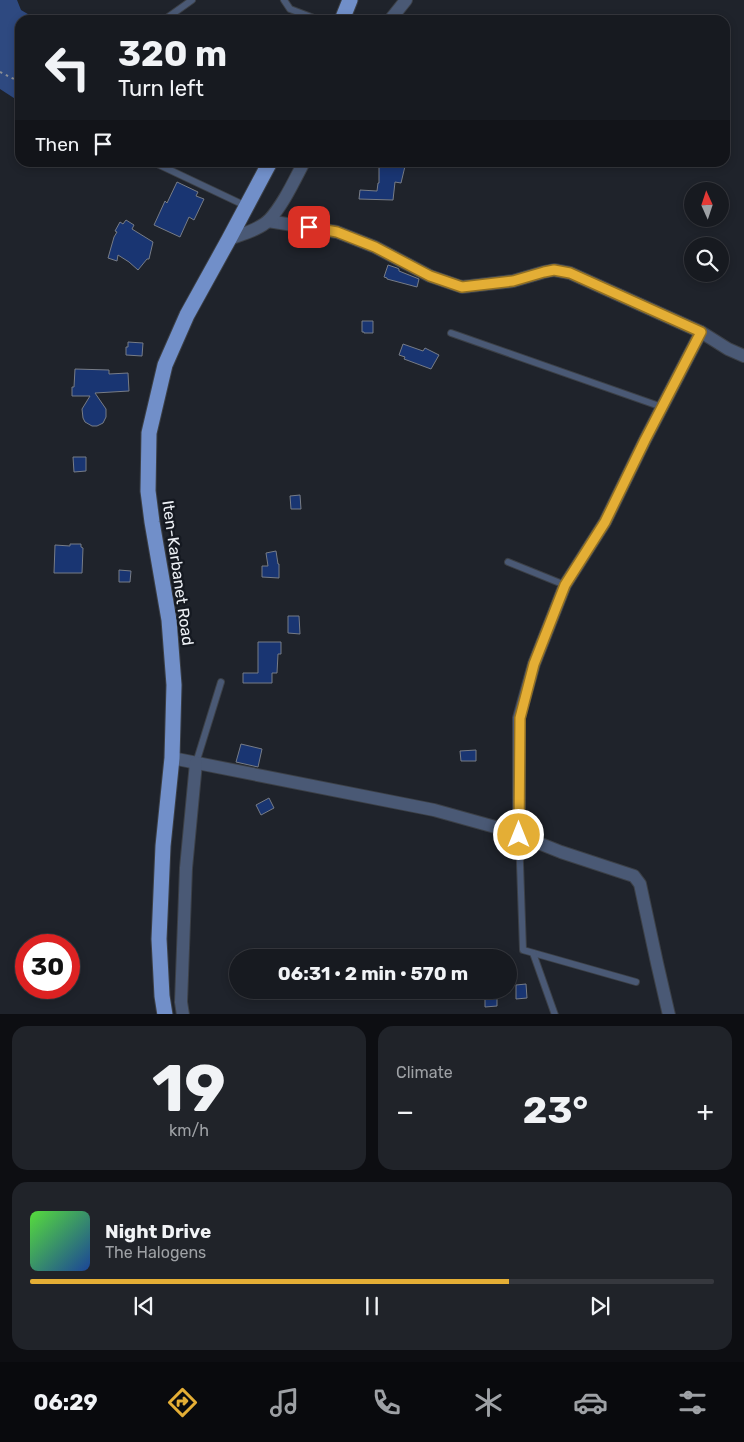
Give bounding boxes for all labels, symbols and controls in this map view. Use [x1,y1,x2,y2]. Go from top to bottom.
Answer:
text: 320 m [118,33,227,75]
icon: left [35,35,100,100]
text: Turn left [118,75,204,102]
icon: arrive [89,130,117,158]
text: Then [35,133,79,156]
north arrow [684,182,729,228]
map controls [684,182,729,282]
pin [288,206,330,248]
icon: arrive [295,213,323,241]
button: search [684,237,729,282]
street label: Iten-Karbanet Road [158,499,198,647]
position arrow [492,808,544,860]
speed limit sign: 30 [15,934,80,999]
text: 06:31 · 2 min · 570 m [278,962,468,985]
text: 19 [152,1050,226,1127]
text: Climate [396,1063,453,1082]
text: 23° [523,1087,588,1133]
text: − [396,1095,414,1128]
text: + [697,1095,714,1128]
text: km/h [169,1121,209,1140]
text: Night Drive [105,1220,211,1243]
text: The Halogens [105,1243,206,1262]
icon: previous [130,1292,158,1320]
icon: pause [358,1292,386,1320]
icon: next [586,1292,614,1320]
icon: directions [165,1385,200,1420]
icon: music [267,1385,302,1420]
icon: phone [369,1385,404,1420]
icon: climate [471,1385,506,1420]
icon: car [573,1385,608,1420]
icon: filters [675,1385,710,1420]
text: 06:29 [34,1389,98,1416]

